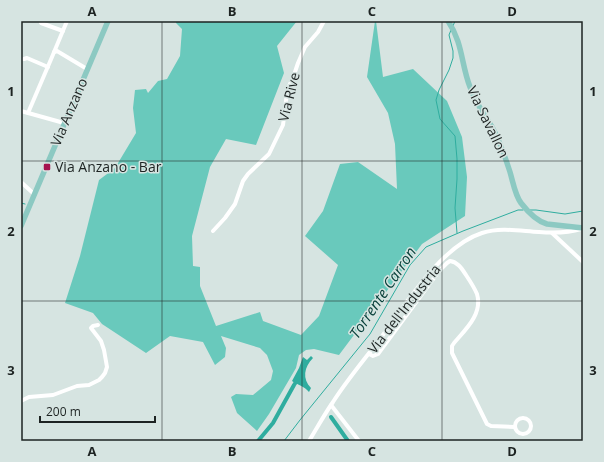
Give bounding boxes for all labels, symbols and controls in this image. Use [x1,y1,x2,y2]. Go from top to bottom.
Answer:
text: A [88,2,97,20]
text: B [228,2,237,20]
text: C [368,2,376,20]
text: D [507,2,517,20]
street label: Via Rive [273,70,304,124]
street label: Via Anzano [46,75,91,149]
text: 1 [7,82,15,100]
text: 1 [589,82,597,100]
street label: Via Savallon [463,83,514,161]
place label: Via Anzano - Bar [55,157,162,176]
marker: Via Anzano - Bar [42,162,52,172]
text: 2 [7,222,15,240]
text: 2 [589,222,597,240]
water label: Torrente Carron [344,243,420,342]
street label: Via dell'Industria [363,260,444,357]
text: 3 [7,361,15,379]
text: 3 [589,361,597,379]
scale bar [40,398,155,424]
text: 200 m [46,403,81,420]
text: A [88,442,97,460]
text: B [228,442,237,460]
text: C [368,442,376,460]
text: D [507,442,517,460]

